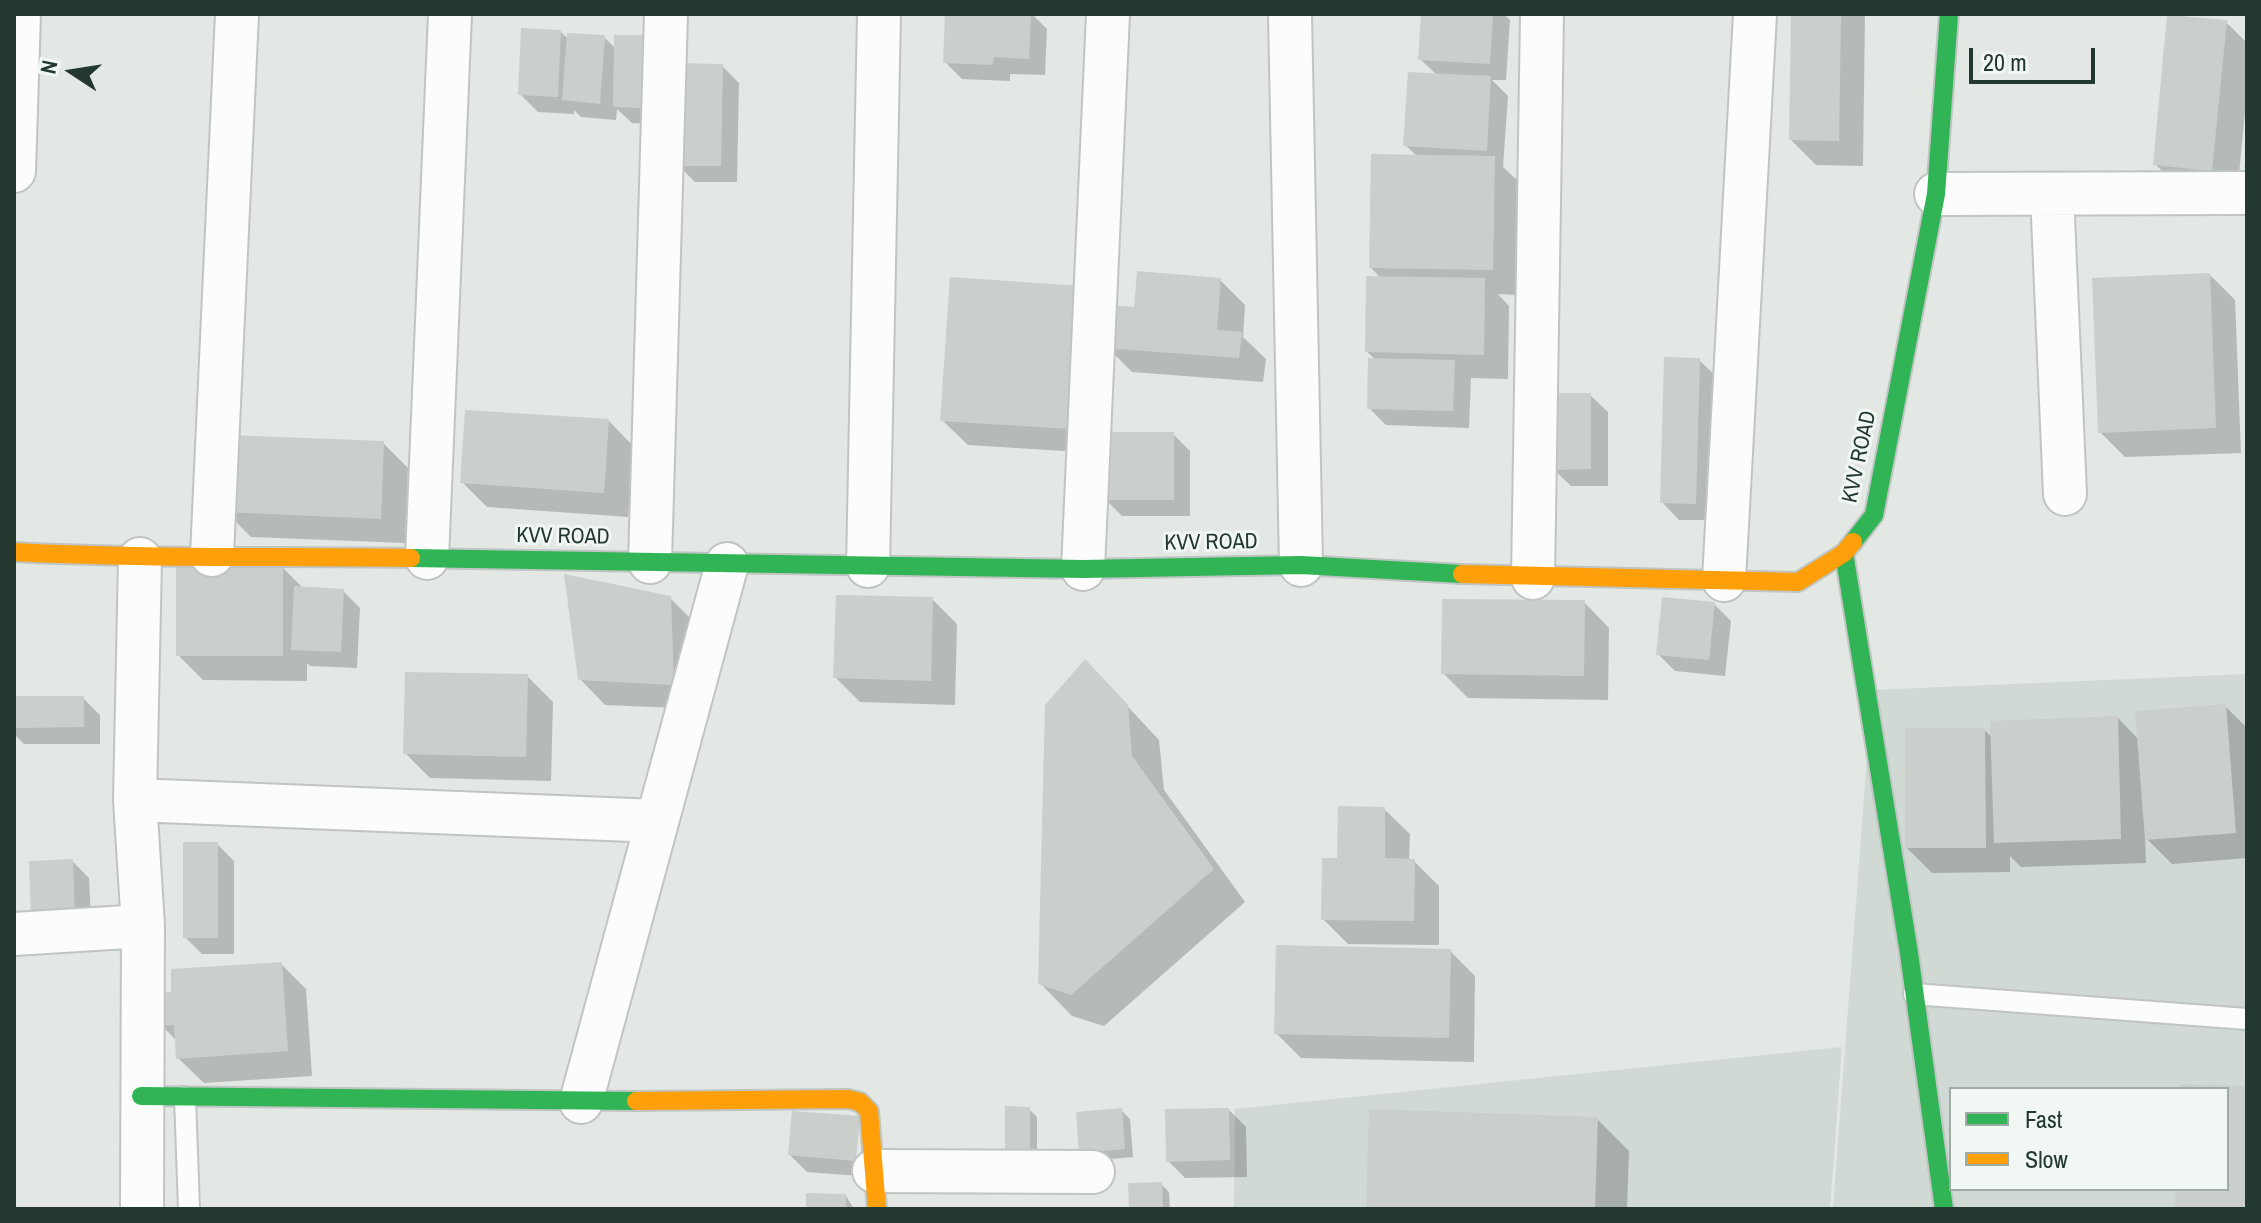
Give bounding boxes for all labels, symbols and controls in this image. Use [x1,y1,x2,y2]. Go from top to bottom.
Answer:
north arrow [32,32,112,112]
scale bar [1973,32,2099,82]
text: 20 m [1983,46,2027,78]
text: N [32,58,65,77]
street label: KVV ROAD [1837,409,1883,505]
street label: KVV ROAD [516,523,610,551]
street label: KVV ROAD [1164,529,1258,557]
legend [1949,1087,2229,1191]
text: Fast [2025,1103,2062,1135]
text: Slow [2025,1143,2068,1175]

